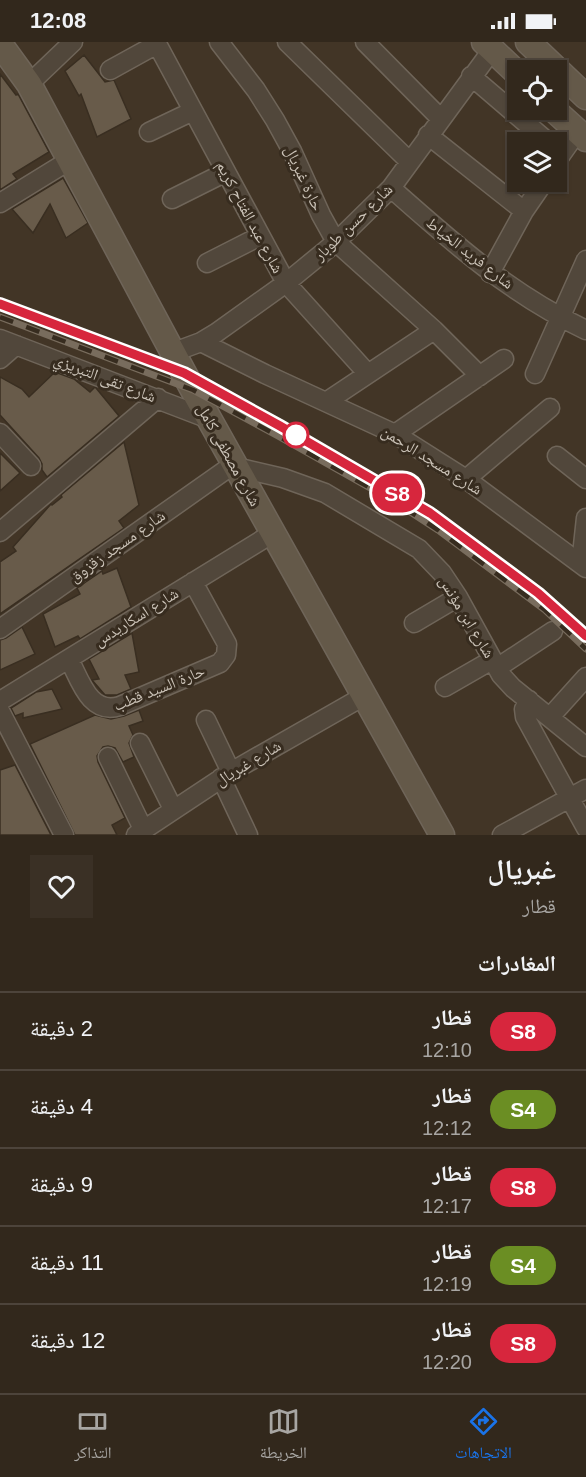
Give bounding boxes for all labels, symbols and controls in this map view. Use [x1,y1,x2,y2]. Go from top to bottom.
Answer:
text: 12:08 [30,8,86,33]
map controls [507,60,567,192]
button: locate [507,60,567,120]
button: layers [507,132,567,192]
street label: حارة غبريال [280,143,326,214]
street label: شارع عبد الفتاح كريم [212,158,287,277]
street label: شارع حسن طوبار [310,180,397,266]
street label: شارع فريد الخياط [422,214,517,294]
street label: شارع تقى التبريزي [50,351,158,409]
street label: شارع مصطفى كامل [192,401,264,510]
unlabelled marker [283,422,309,448]
street label: شارع مسجد الرحمن [378,422,485,499]
line badge: S8 [370,474,424,512]
text: S8 [384,482,410,505]
street label: شارع مسجد زقزوق [66,507,169,587]
street label: شارع ابن مؤنس [434,573,498,662]
street label: شارع اسكاريدس [91,584,182,651]
street label: حارة السيد قطب [111,662,207,715]
street label: شارع غبريال [212,737,285,791]
text: غبريال [487,854,556,885]
button: heart [30,855,93,918]
text: قطار [522,895,556,917]
text: المغادرات [478,951,556,976]
text: قطار [432,1005,472,1030]
text: 2 دقيقة [30,1016,93,1041]
text: S8 [510,1020,536,1043]
text: 12:10 [422,1039,472,1061]
text: قطار [432,1083,472,1108]
text: 4 دقيقة [30,1094,93,1119]
text: S4 [510,1098,536,1121]
text: 12:12 [422,1117,472,1139]
text: قطار [432,1161,472,1186]
text: 9 دقيقة [30,1172,93,1197]
text: S8 [510,1176,536,1199]
text: 12:17 [422,1195,472,1217]
text: قطار [432,1239,472,1264]
text: 11 دقيقة [30,1250,104,1275]
text: S4 [510,1254,536,1277]
text: 12:19 [422,1273,472,1295]
text: قطار [432,1317,472,1342]
text: 12 دقيقة [30,1328,105,1353]
text: S8 [510,1332,536,1355]
text: 12:20 [422,1351,472,1373]
tab: التذاكر [74,1405,112,1468]
tab: الخريطة [260,1405,307,1468]
tab: الاتجاهات [455,1405,512,1468]

